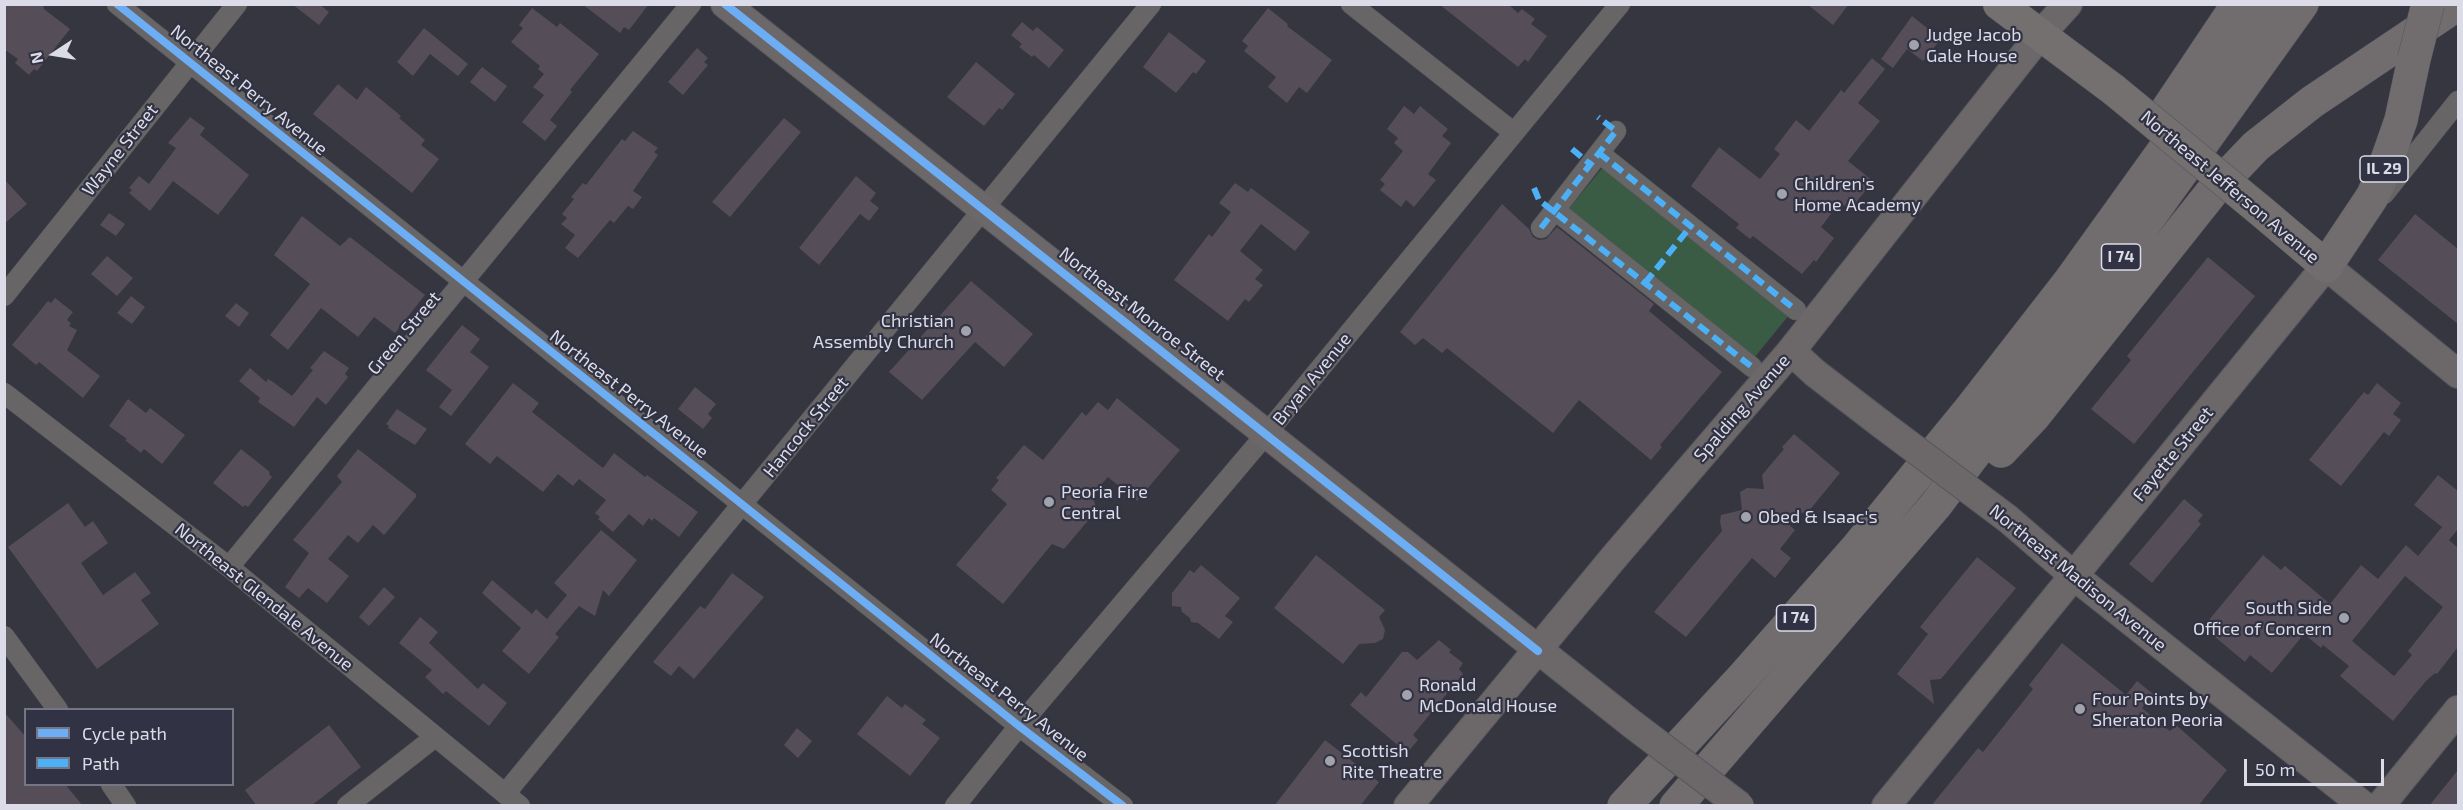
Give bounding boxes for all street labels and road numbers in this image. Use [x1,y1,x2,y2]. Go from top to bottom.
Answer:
street label: Northeast Perry Avenue [166,20,332,160]
street label: Wayne Street [78,100,162,200]
street label: Northeast Jefferson Avenue [2136,106,2324,268]
road number: IL 29 [2360,156,2408,182]
street label: Northeast Monroe Street [1055,243,1229,385]
road number: I 74 [2102,244,2140,270]
street label: Green Street [363,287,445,379]
street label: Northeast Perry Avenue [545,325,713,463]
street label: Bryan Avenue [1268,328,1356,430]
street label: Spalding Avenue [1689,350,1795,466]
street label: Hancock Street [759,372,853,482]
street label: Fayette Street [2128,402,2218,506]
street label: Northeast Madison Avenue [1985,500,2171,656]
street label: Northeast Glendale Avenue [170,518,358,676]
road number: I 74 [1776,605,1816,631]
street label: Northeast Perry Avenue [925,628,1093,766]

